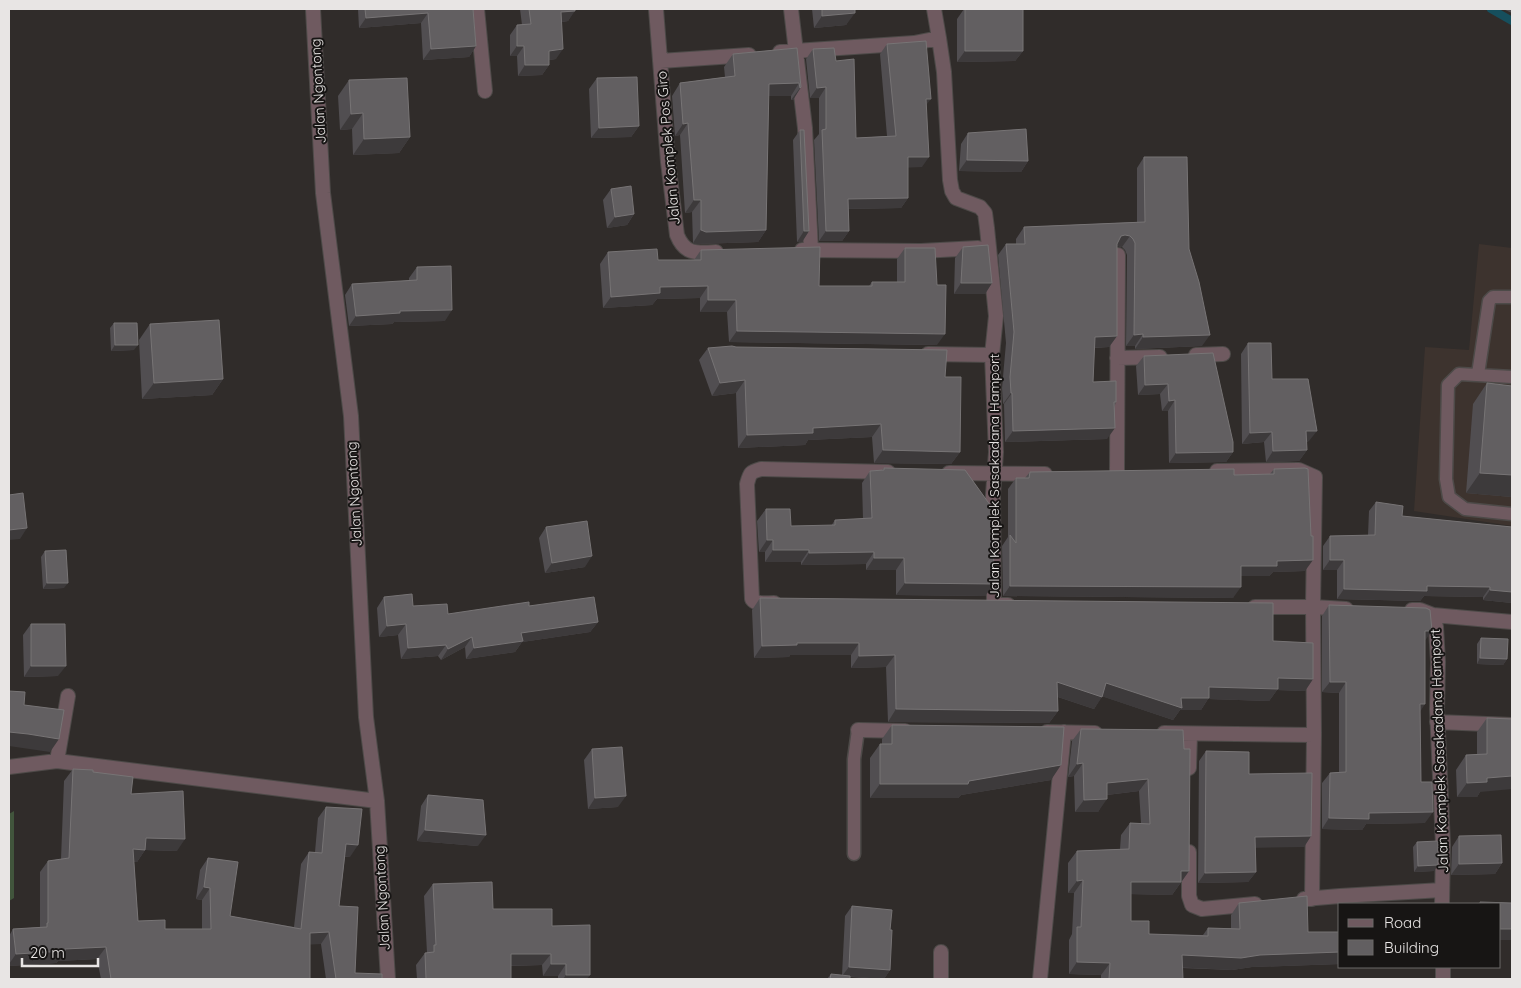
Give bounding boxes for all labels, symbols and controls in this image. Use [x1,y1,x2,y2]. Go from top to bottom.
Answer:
street label: Jalan Ngontong [306,38,330,144]
street label: Jalan Komplek Pos Giro [652,70,684,226]
street label: Jalan Komplek Sasakadana Hamport [985,354,1003,598]
street label: Jalan Ngontong [342,441,366,547]
street label: Jalan Komplek Sasakadana Hamport [1426,628,1452,873]
street label: Jalan Ngontong [370,845,394,951]
legend [1338,903,1501,968]
text: Road [1384,913,1421,932]
scale bar [22,936,99,968]
text: Building [1384,938,1439,957]
text: 20 m [30,943,65,962]

